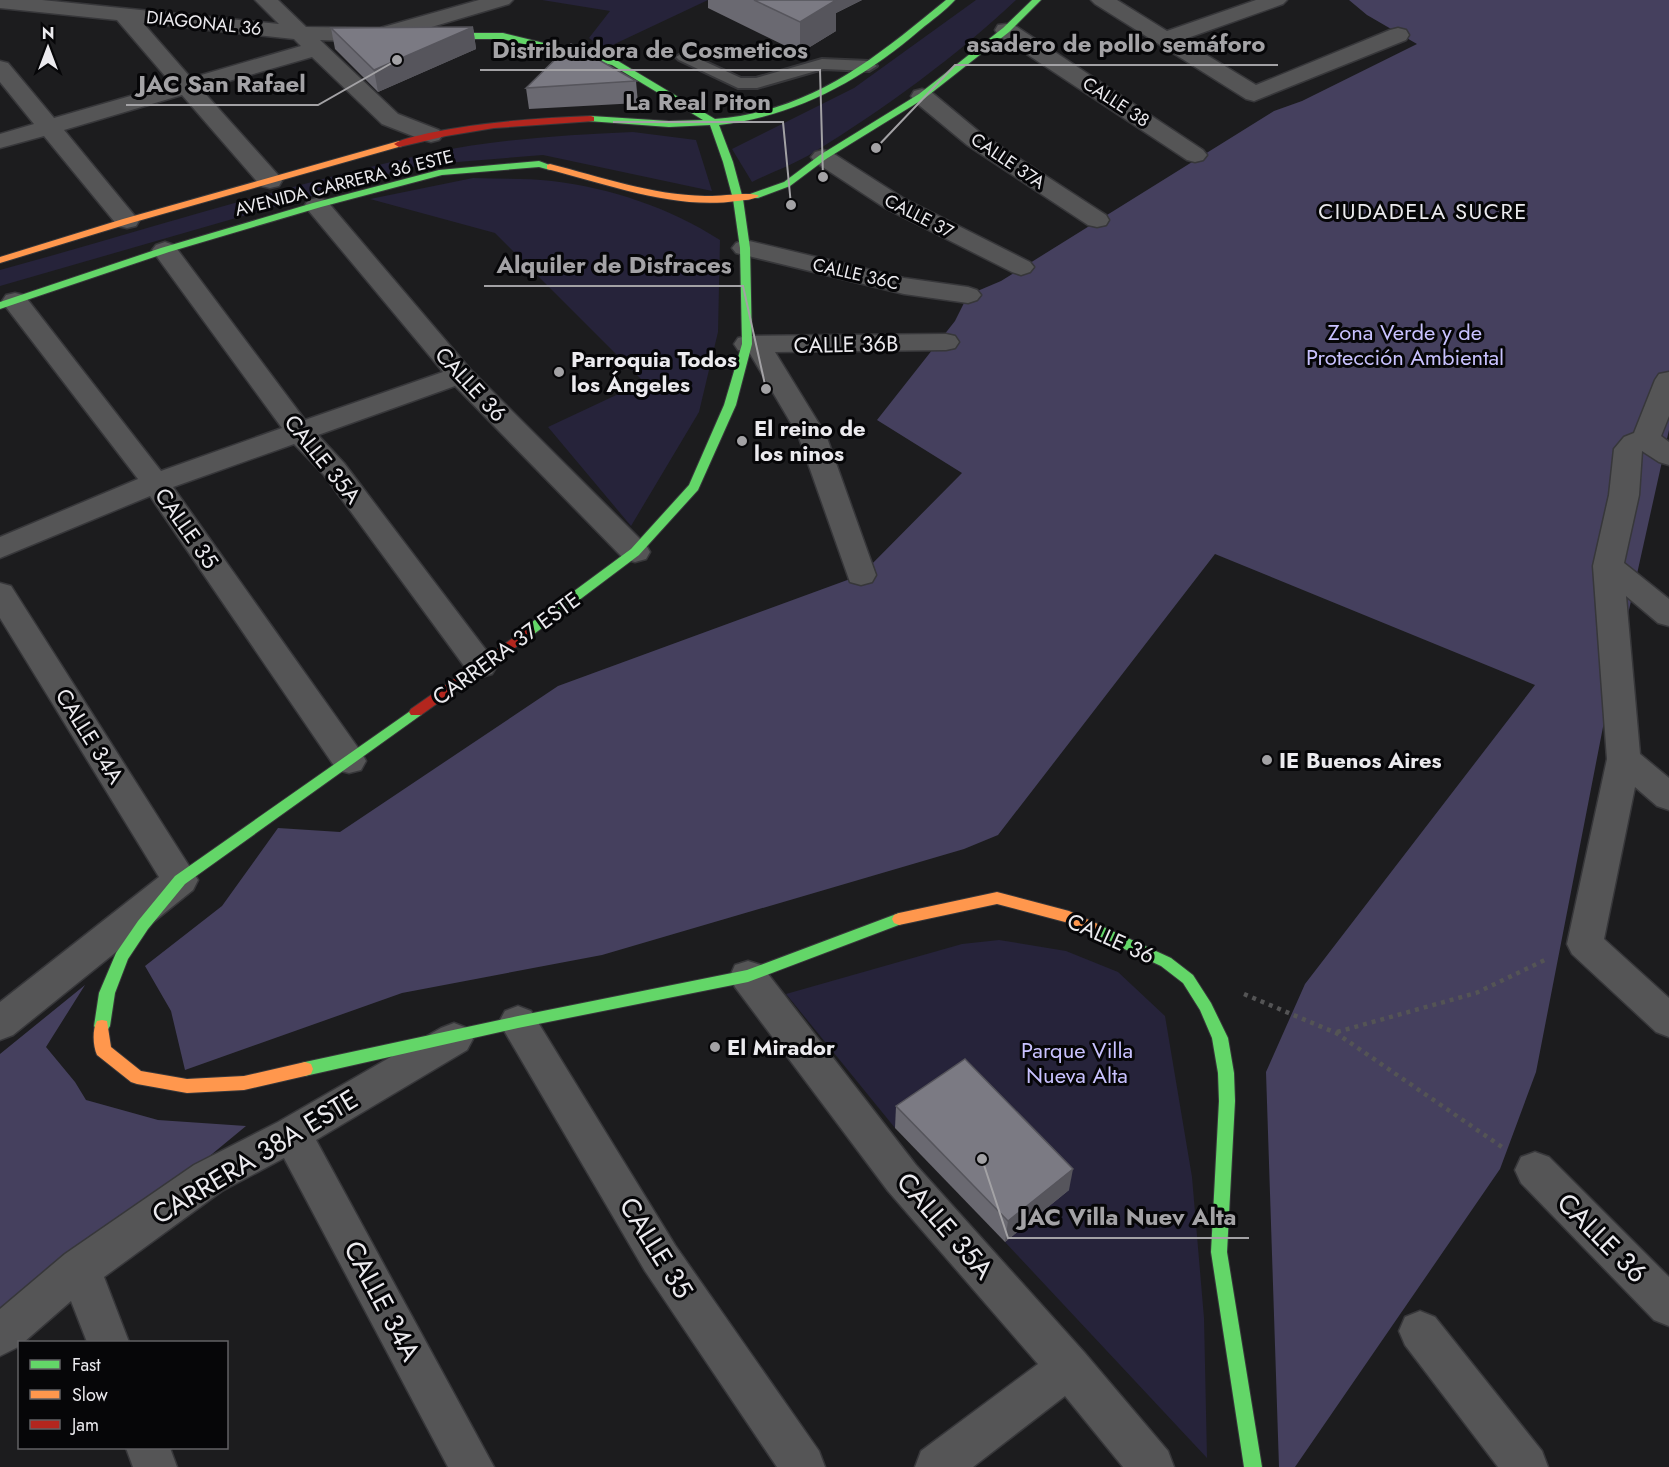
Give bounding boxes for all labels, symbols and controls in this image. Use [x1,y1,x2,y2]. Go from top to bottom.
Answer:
street label: DIAGONAL 36 [145,4,263,42]
north arrow [18,18,78,78]
text: N [42,22,54,45]
callout: asadero de pollo semáforo [955,23,1278,65]
text: asadero de pollo semáforo [967,26,1265,61]
callout: Distribuidora de Cosmeticos [480,28,820,70]
text: Distribuidora de Cosmeticos [492,32,808,67]
callout: JAC San Rafael [126,63,318,105]
text: JAC San Rafael [134,66,306,101]
street label: CALLE 38 [1077,71,1155,133]
callout: La Real Piton [613,80,783,122]
text: La Real Piton [625,84,771,119]
street label: CALLE 37A [966,127,1050,195]
street label: AVENIDA CARRERA 36 ESTE [232,143,456,223]
street label: CALLE 37 [880,188,959,245]
district label: CIUDADELA SUCRE [1318,195,1528,227]
callout: Alquiler de Disfraces [484,244,743,286]
text: Alquiler de Disfraces [495,247,732,282]
street label: CALLE 36C [810,251,902,297]
park label: Zona Verde y de Protección Ambiental [1306,316,1504,373]
street label: CALLE 36B [793,327,899,361]
street label: CALLE 36 [428,339,514,429]
place label: Parroquia Todos los Ángeles [571,343,737,400]
marker: Parroquia Todos los Ángeles [552,365,566,379]
street label: CALLE 35A [277,407,369,511]
place label: El reino de los ninos [754,412,866,469]
marker: El reino de los ninos [735,434,749,448]
street label: CALLE 35 [147,481,227,575]
street label: CARRERA 37 ESTE [425,583,587,713]
street label: CALLE 34A [48,682,132,790]
place label: IE Buenos Aires [1279,744,1442,776]
marker: IE Buenos Aires [1260,753,1274,767]
street label: CALLE 36 [1062,905,1160,971]
place label: El Mirador [727,1031,835,1063]
park label: Parque Villa Nueva Alta [1021,1034,1133,1091]
marker: El Mirador [708,1040,722,1054]
street label: CARRERA 38A ESTE [144,1080,365,1234]
street label: CALLE 35A [888,1163,1003,1288]
street label: CALLE 36 [1548,1184,1656,1292]
street label: CALLE 35 [610,1189,703,1306]
callout: JAC Villa Nuev Alta [1008,1196,1249,1238]
text: JAC Villa Nuev Alta [1015,1199,1237,1234]
street label: CALLE 34A [334,1234,431,1368]
legend [18,1341,228,1449]
text: Fast [72,1352,101,1378]
text: Slow [72,1382,109,1408]
text: Jam [70,1412,99,1438]

